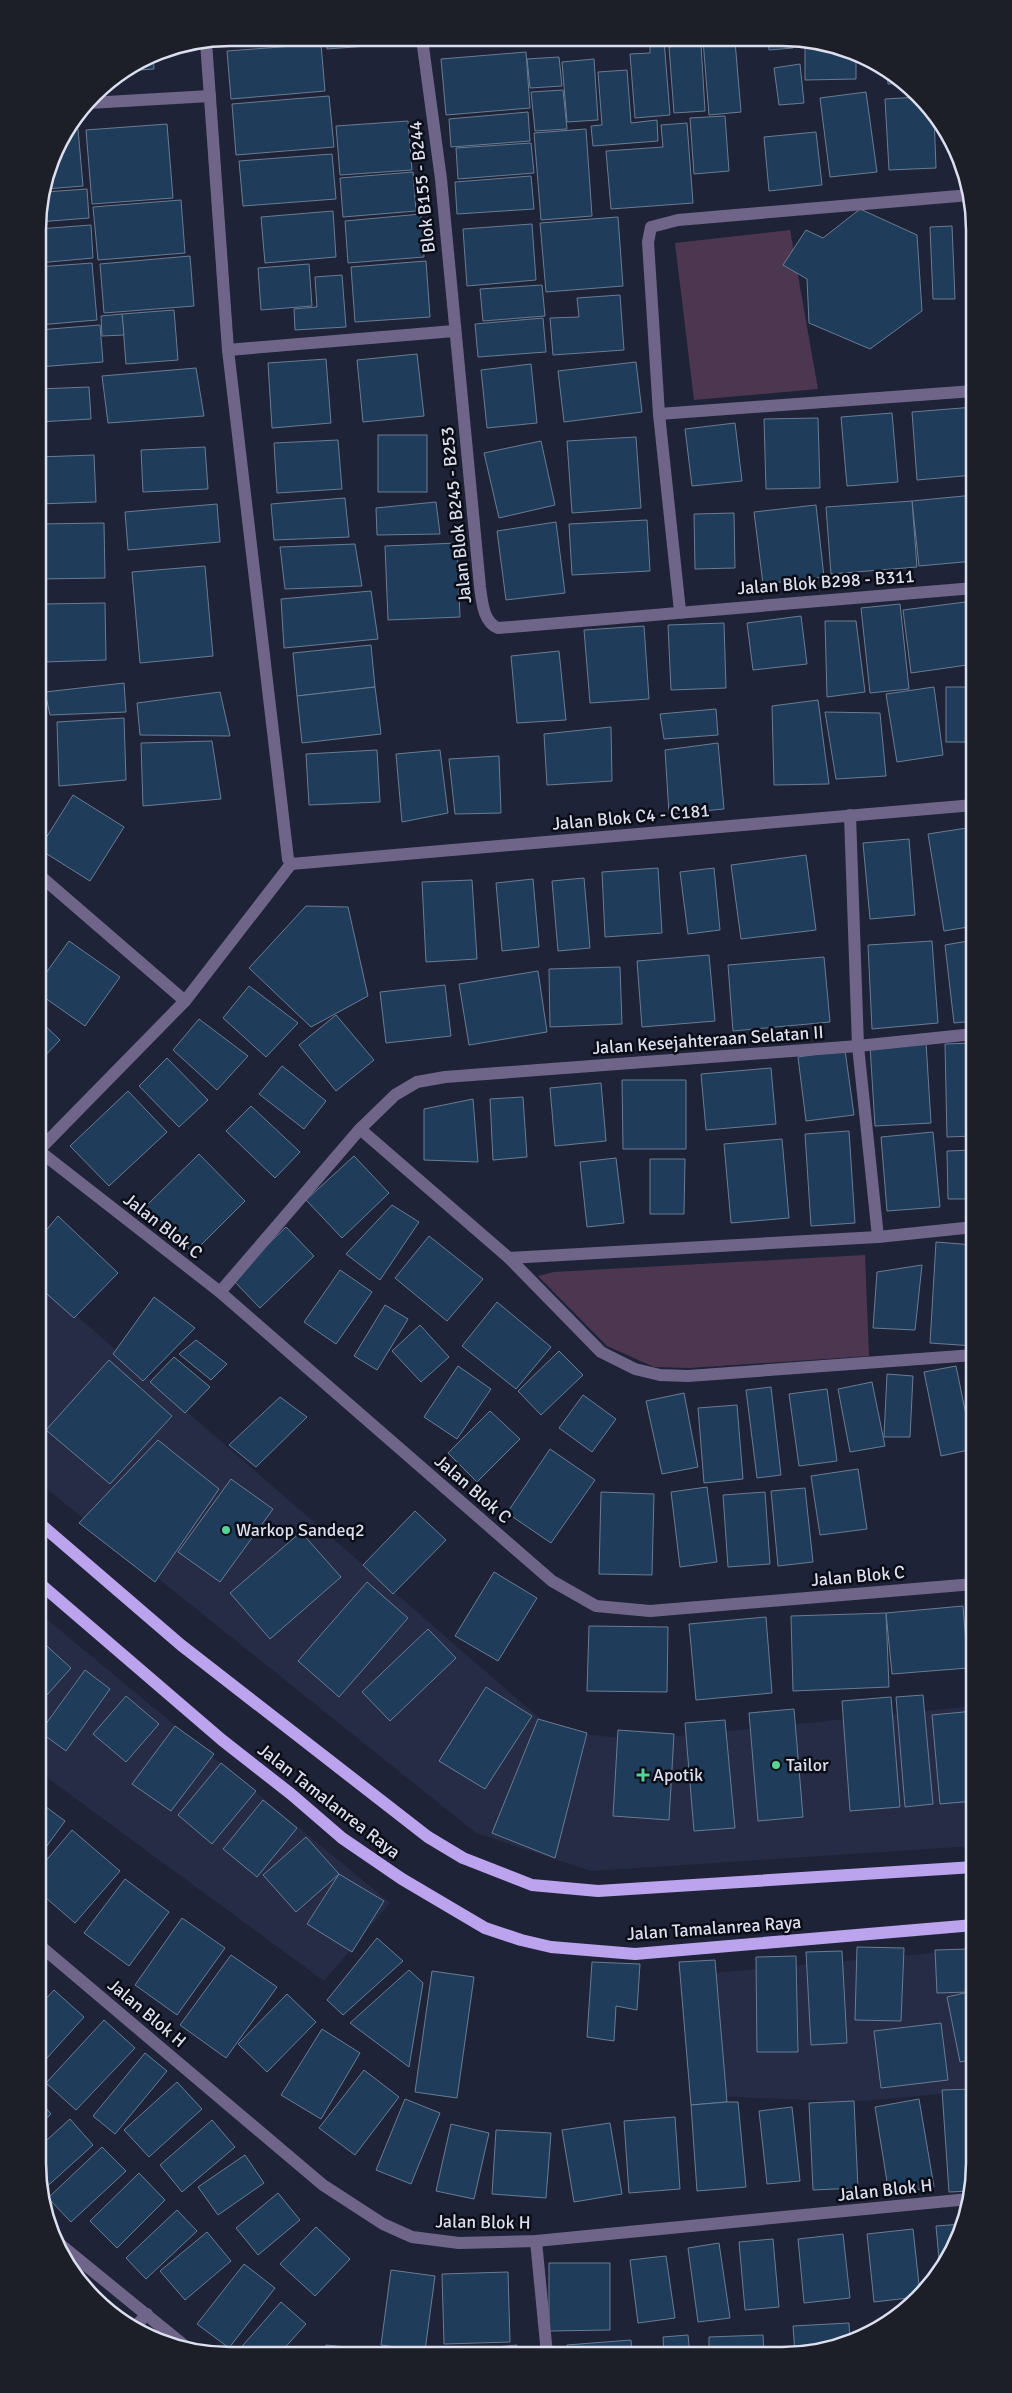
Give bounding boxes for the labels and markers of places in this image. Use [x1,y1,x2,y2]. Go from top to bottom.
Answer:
place label: Warkop Sandeq2 [236,1519,365,1541]
marker: Warkop Sandeq2 [220,1524,232,1536]
place label: Tailor [786,1754,829,1776]
marker: Tailor [770,1759,782,1771]
place label: Apotik [653,1764,703,1786]
marker: Apotik [637,1769,649,1781]

